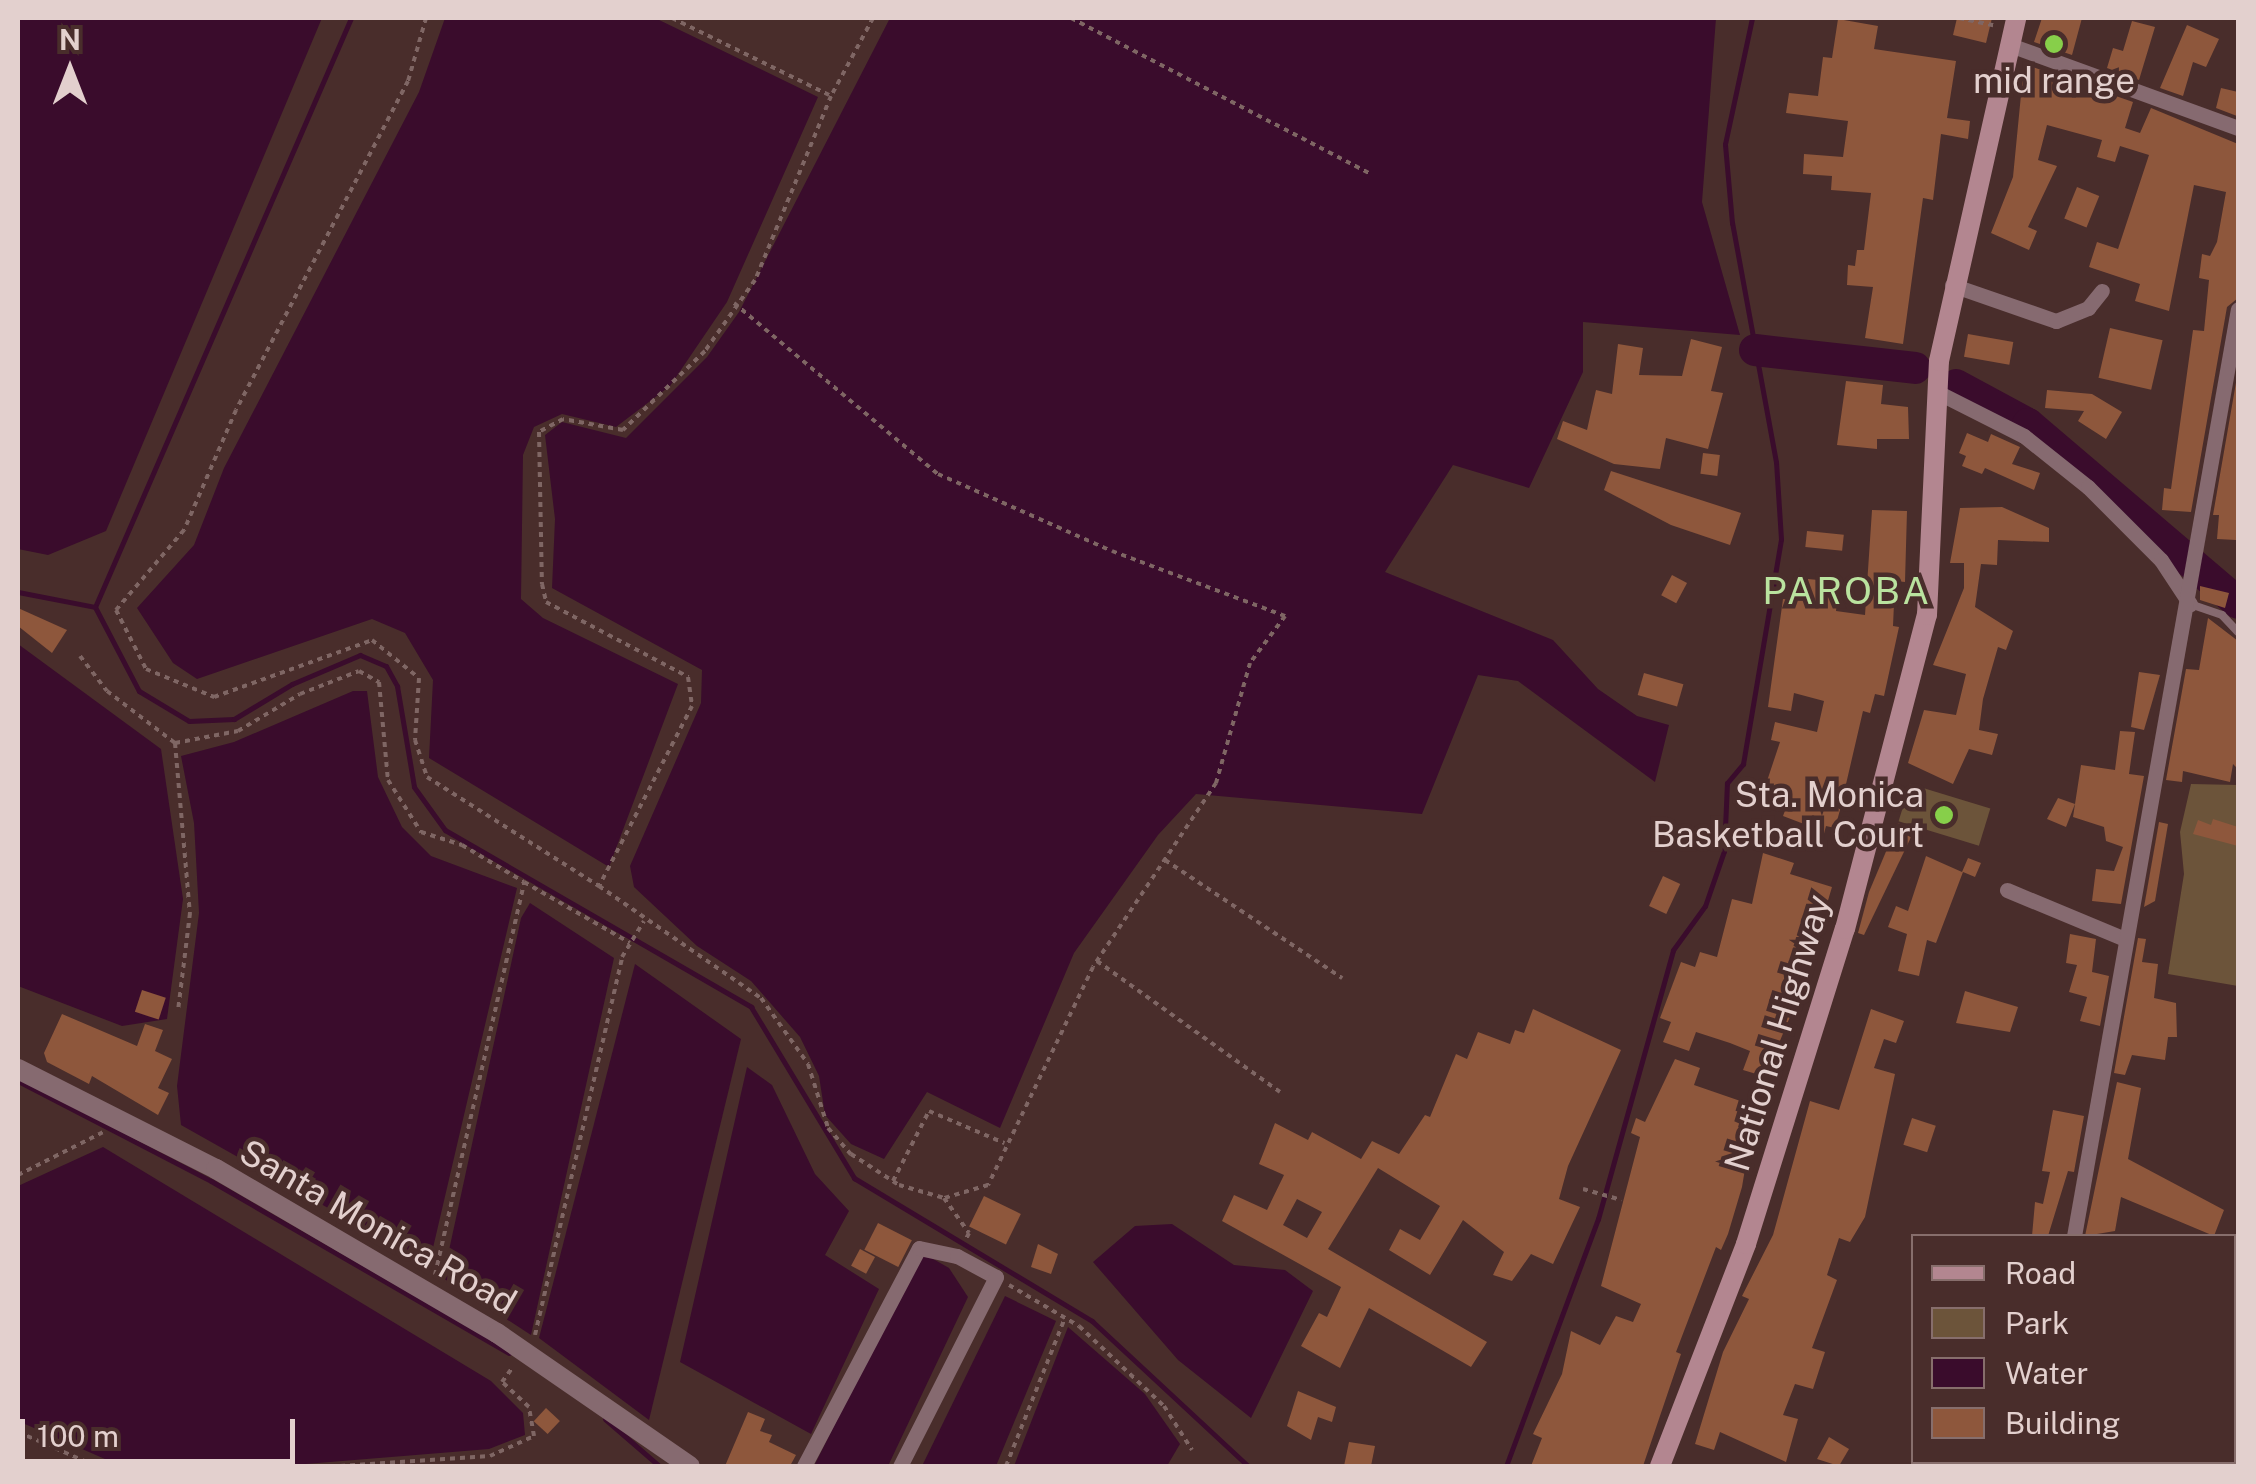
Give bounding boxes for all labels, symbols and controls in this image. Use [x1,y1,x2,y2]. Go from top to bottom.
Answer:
north arrow [20,20,120,120]
text: N [59,23,81,56]
marker: mid range [2043,33,2065,55]
place label: mid range [1973,60,2135,102]
district label: PAROBA [1762,568,1932,614]
place label: Sta. Monica Basketball Court [1652,774,1924,856]
marker: Sta. Monica Basketball Court [1933,804,1955,826]
street label: National Highway [1716,890,1840,1176]
street label: Santa Monica Road [232,1131,524,1323]
legend [1911,1234,2236,1464]
text: Road [2005,1255,2076,1291]
text: Park [2005,1305,2069,1341]
text: Water [2005,1355,2088,1391]
scale bar [25,1399,300,1461]
text: Building [2005,1405,2120,1441]
text: 100 m [37,1418,119,1454]

